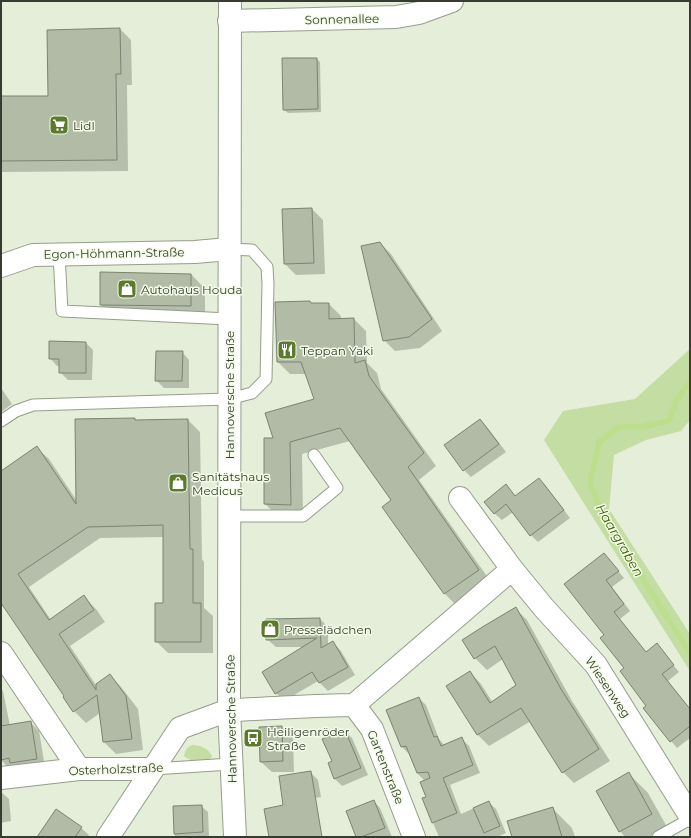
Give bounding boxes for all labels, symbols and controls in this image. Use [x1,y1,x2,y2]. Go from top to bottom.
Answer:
street label: Sonnenallee [305,11,379,27]
supermarket icon: Lidl [48,114,70,136]
place label: Lidl [73,118,95,133]
street label: Egon-Höhmann-Straße [43,244,185,262]
shop icon: Autohaus Houda [116,278,138,300]
place label: Autohaus Houda [141,282,243,297]
street label: Hannoversche Straße [222,331,237,459]
restaurant icon: Teppan Yaki [276,339,298,361]
place label: Teppan Yaki [301,343,373,358]
place label: Sanitätshaus Medicus [192,469,269,498]
shop icon: Sanitätshaus Medicus [167,472,189,494]
water label: Haargraben [593,501,647,579]
shop icon: Presselädchen [259,618,281,640]
place label: Presselädchen [284,622,372,637]
street label: Wiesenweg [582,654,634,720]
street label: Hannoversche Straße [222,655,240,783]
place label: Heiligenröder Straße [267,724,350,753]
bus stop icon: Heiligenröder Straße [242,727,264,749]
street label: Gartenstraße [364,728,408,806]
street label: Osterholzstraße [68,760,164,778]

